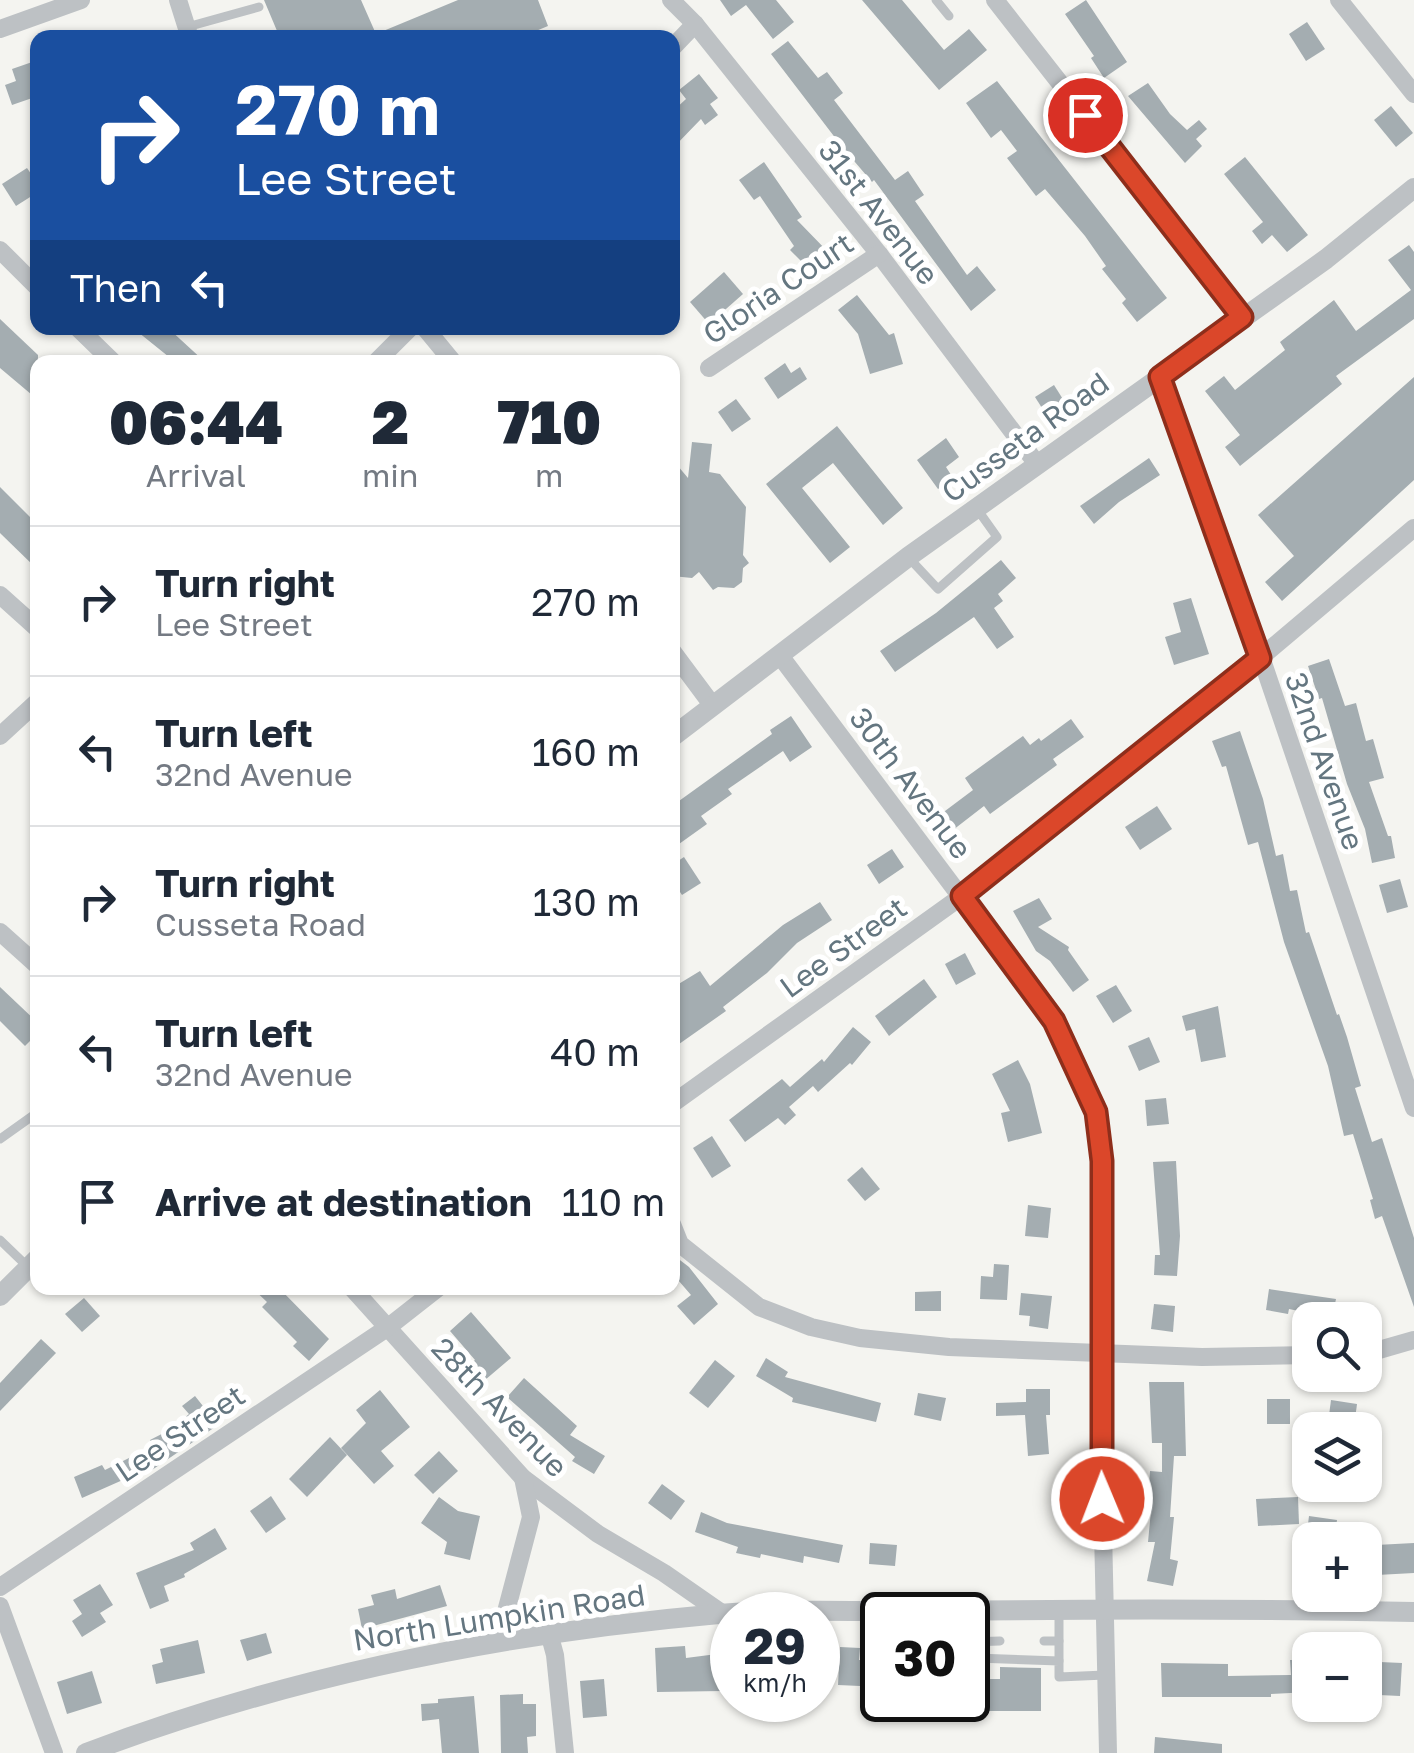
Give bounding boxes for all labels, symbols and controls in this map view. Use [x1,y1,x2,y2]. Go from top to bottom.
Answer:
text: 270 m [235,66,440,150]
icon: right [70,70,200,200]
pin [1043,73,1128,158]
icon: arrive [1058,88,1113,143]
street label: 31st Avenue [811,133,947,291]
text: Lee Street [235,151,457,205]
street label: Gloria Court [696,225,860,351]
icon: left [182,260,237,315]
text: Then [70,265,162,310]
street label: Cusseta Road [934,364,1116,510]
text: 06:44 [109,385,283,457]
text: 2 [372,385,409,457]
text: 710 [497,385,601,457]
text: Arrival [146,456,246,494]
text: min [362,456,419,494]
text: m [535,456,563,494]
text: Turn right [155,560,335,605]
icon: right [70,574,125,629]
text: 270 m [531,579,640,624]
text: Lee Street [155,605,313,643]
street label: 32nd Avenue [1278,668,1372,854]
street label: 30th Avenue [842,700,980,866]
text: Turn left [155,710,313,755]
icon: left [70,724,125,779]
text: 160 m [532,729,640,774]
text: 32nd Avenue [155,755,353,793]
text: Turn right [155,860,335,905]
icon: right [70,874,125,929]
text: 130 m [533,879,640,924]
street label: Lee Street [773,889,913,1005]
text: Cusseta Road [155,905,366,943]
text: Turn left [155,1010,313,1055]
icon: left [70,1024,125,1079]
text: 40 m [550,1029,640,1074]
text: 32nd Avenue [155,1055,353,1093]
icon: arrive [70,1174,125,1229]
text: Arrive at destination [155,1179,532,1224]
text: 110 m [562,1179,665,1224]
map controls [1292,1302,1382,1722]
button: search [1292,1302,1382,1392]
street label: 28th Avenue [425,1330,575,1484]
street label: Lee Street [109,1377,251,1489]
button: layers [1292,1412,1382,1502]
position arrow [1050,1447,1154,1551]
button: + [1292,1522,1382,1612]
street label: North Lumpkin Road [350,1576,648,1658]
speed limit sign: 30 [860,1592,990,1722]
text: 29 [744,1615,806,1675]
button: − [1292,1632,1382,1722]
text: km/h [743,1667,807,1698]

